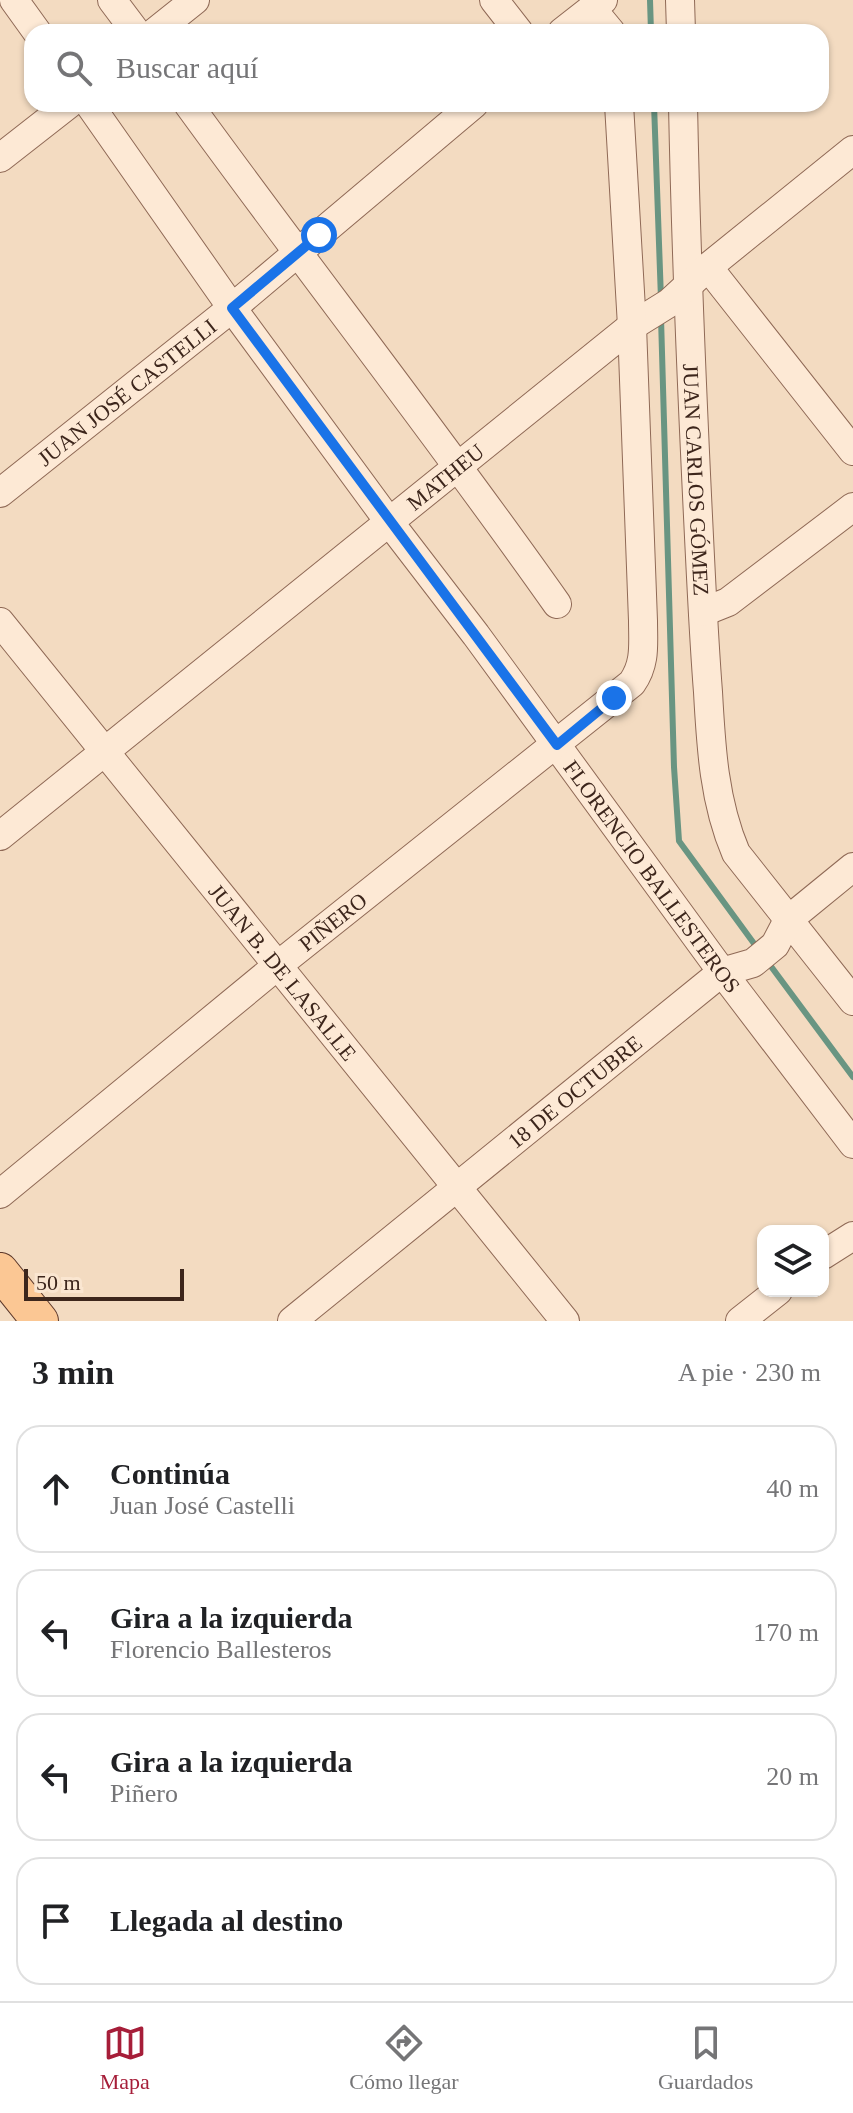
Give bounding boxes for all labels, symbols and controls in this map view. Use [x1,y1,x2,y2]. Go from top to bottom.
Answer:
search box [24,24,829,112]
icon: search [52,46,96,90]
text: Buscar aquí [116,51,258,84]
route start [301,217,337,253]
street label: JUAN JOSÉ CASTELLI [33,314,221,471]
street label: JUAN CARLOS GÓMEZ [678,363,714,597]
street label: MATHEU [402,439,489,516]
route end [596,680,632,716]
street label: FLORENCIO BALLESTEROS [559,755,745,998]
street label: JUAN B. DE LASALLE [204,879,361,1066]
street label: PIÑERO [294,887,372,957]
street label: 18 DE OCTUBRE [503,1030,647,1154]
map controls [757,1225,829,1297]
button: layers [757,1225,829,1297]
scale bar [24,1265,184,1301]
text: 50 m [36,1270,81,1295]
text: 3 min [32,1354,114,1391]
text: A pie · 230 m [678,1358,821,1387]
text: Continúa [110,1457,230,1490]
icon: ahead [34,1467,78,1511]
text: 40 m [766,1474,819,1503]
text: Juan José Castelli [110,1491,295,1520]
text: Gira a la izquierda [110,1601,353,1634]
icon: left [34,1611,78,1655]
text: 170 m [753,1618,819,1647]
text: Florencio Ballesteros [110,1635,332,1664]
text: Gira a la izquierda [110,1745,353,1778]
icon: left [34,1755,78,1799]
text: 20 m [766,1762,819,1791]
text: Piñero [110,1779,178,1808]
icon: arrive [34,1899,78,1943]
text: Llegada al destino [110,1904,343,1937]
tab: Mapa [100,2021,150,2095]
tab: Cómo llegar [349,2021,459,2095]
tab: Guardados [658,2021,753,2095]

